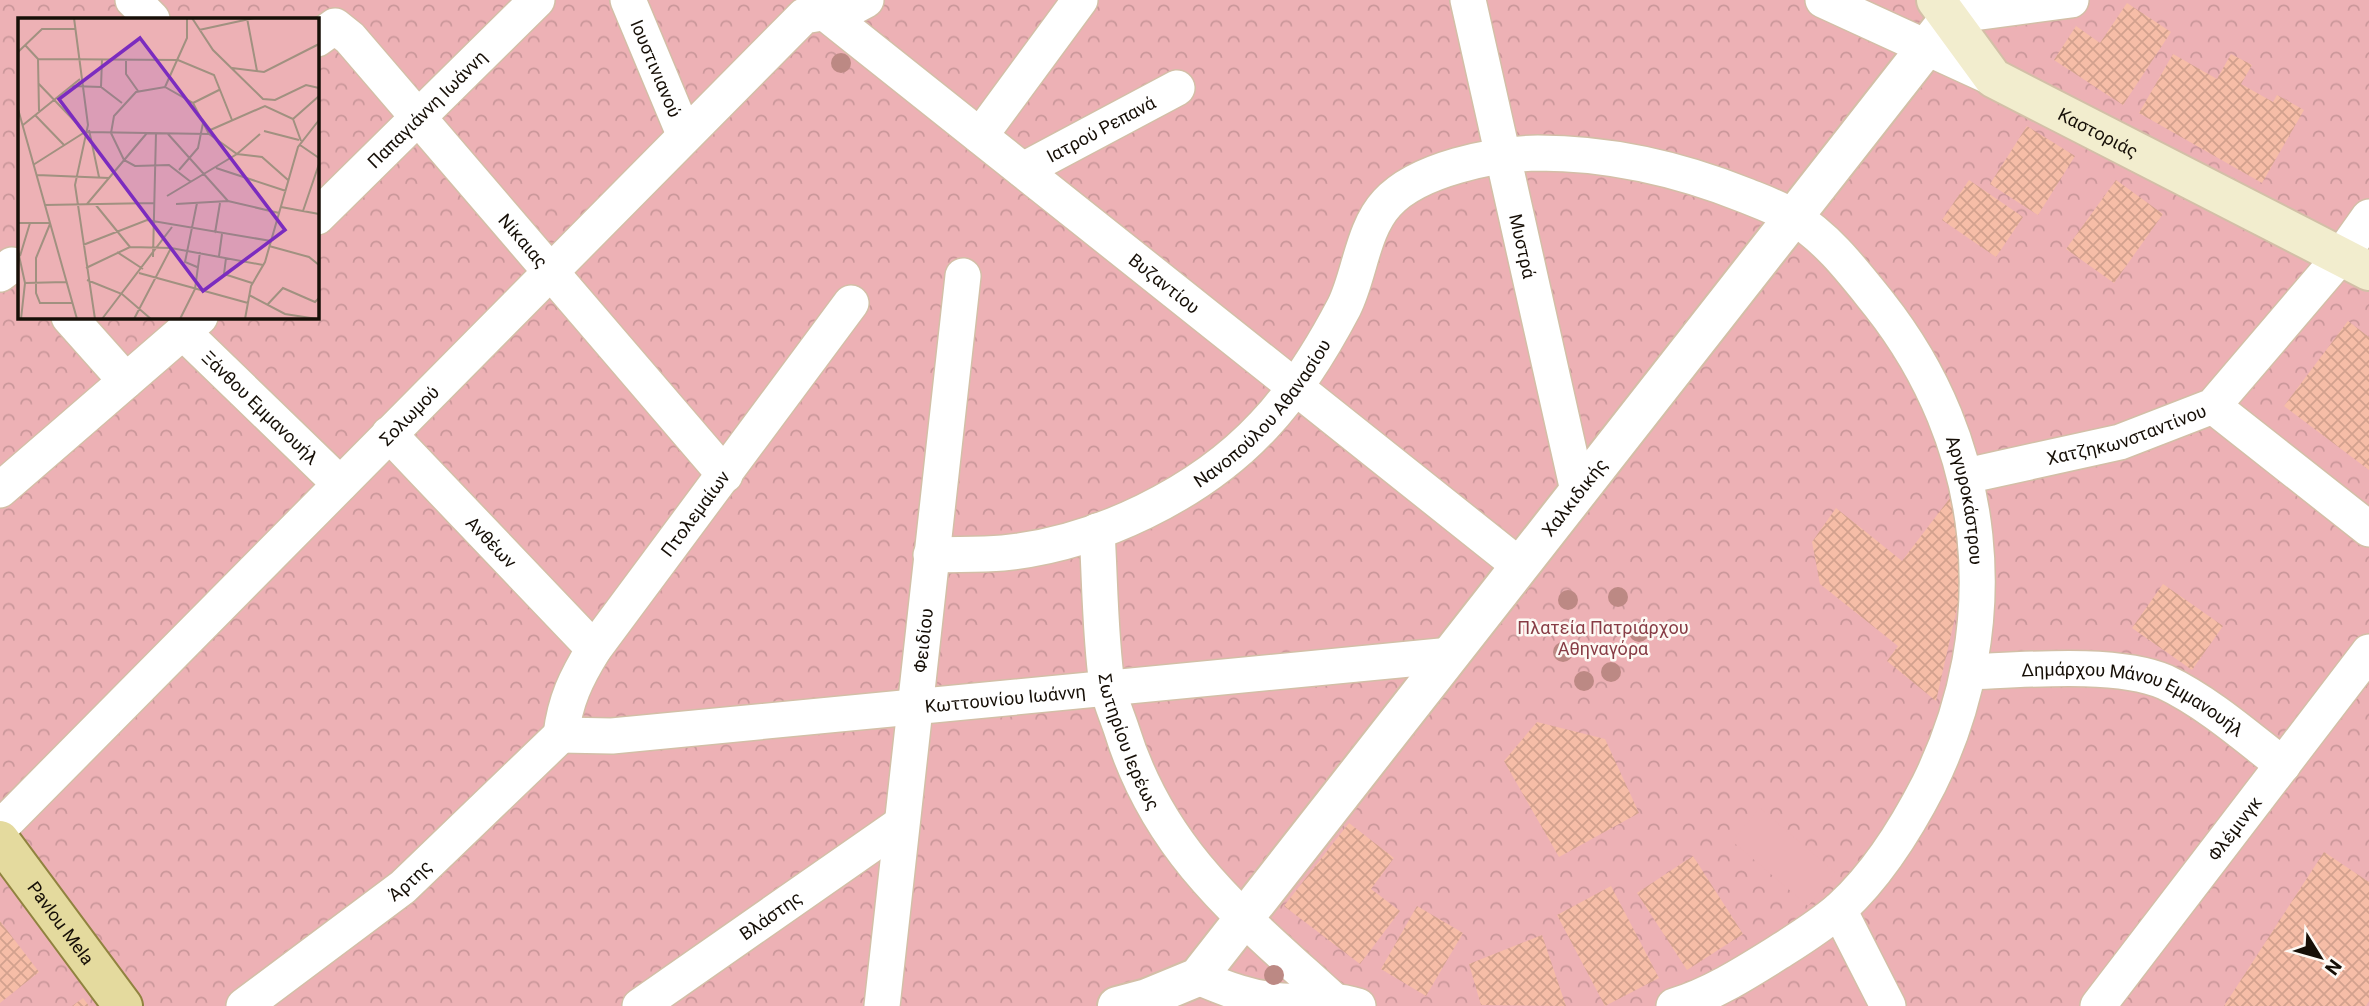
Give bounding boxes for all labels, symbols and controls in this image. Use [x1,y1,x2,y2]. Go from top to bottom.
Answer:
street label: Ιουστινιανού [627,16,686,120]
inset map [18,18,318,318]
street label: Παπαγιάννη Ιωάννη [363,46,490,172]
street label: Ιατρού Ρεπανά [1043,91,1159,166]
street label: Καστοριάς [2055,103,2142,161]
street label: Νίκαιας [495,209,553,272]
street label: Μυστρά [1506,212,1541,281]
street label: Βυζαντίου [1125,249,1204,318]
street label: Νανοπούλου Αθανασίου [1189,335,1334,491]
street label: Ξάνθου Εμμανουήλ [198,346,323,468]
street label: Σολωμού [375,381,443,449]
street label: Χατζηκωνσταντίνου [2045,399,2209,468]
street label: Αργυροκάστρου [1942,433,1987,565]
street label: Χαλκιδικής [1537,454,1611,540]
street label: Πτολεμαίων [656,466,734,560]
street label: Ανθέων [462,512,522,572]
street label: Φειδίου [909,607,937,674]
park label: Πλατεία Πατριάρχου Αθηναγόρα [1517,617,1689,659]
street label: Δημάρχου Μάνου Εμμανουήλ [2021,658,2248,741]
street label: Σωτηρίου Ιερέως [1095,672,1165,813]
street label: Κωττουνίου Ιωάννη [924,680,1087,716]
street label: Φλέμινγκ [2203,792,2266,865]
street label: Άρτης [384,855,435,905]
street label: Pavlou Mela [24,877,99,968]
street label: Βλάστης [735,886,806,944]
north arrow [2285,922,2355,992]
text: N [2320,955,2346,979]

